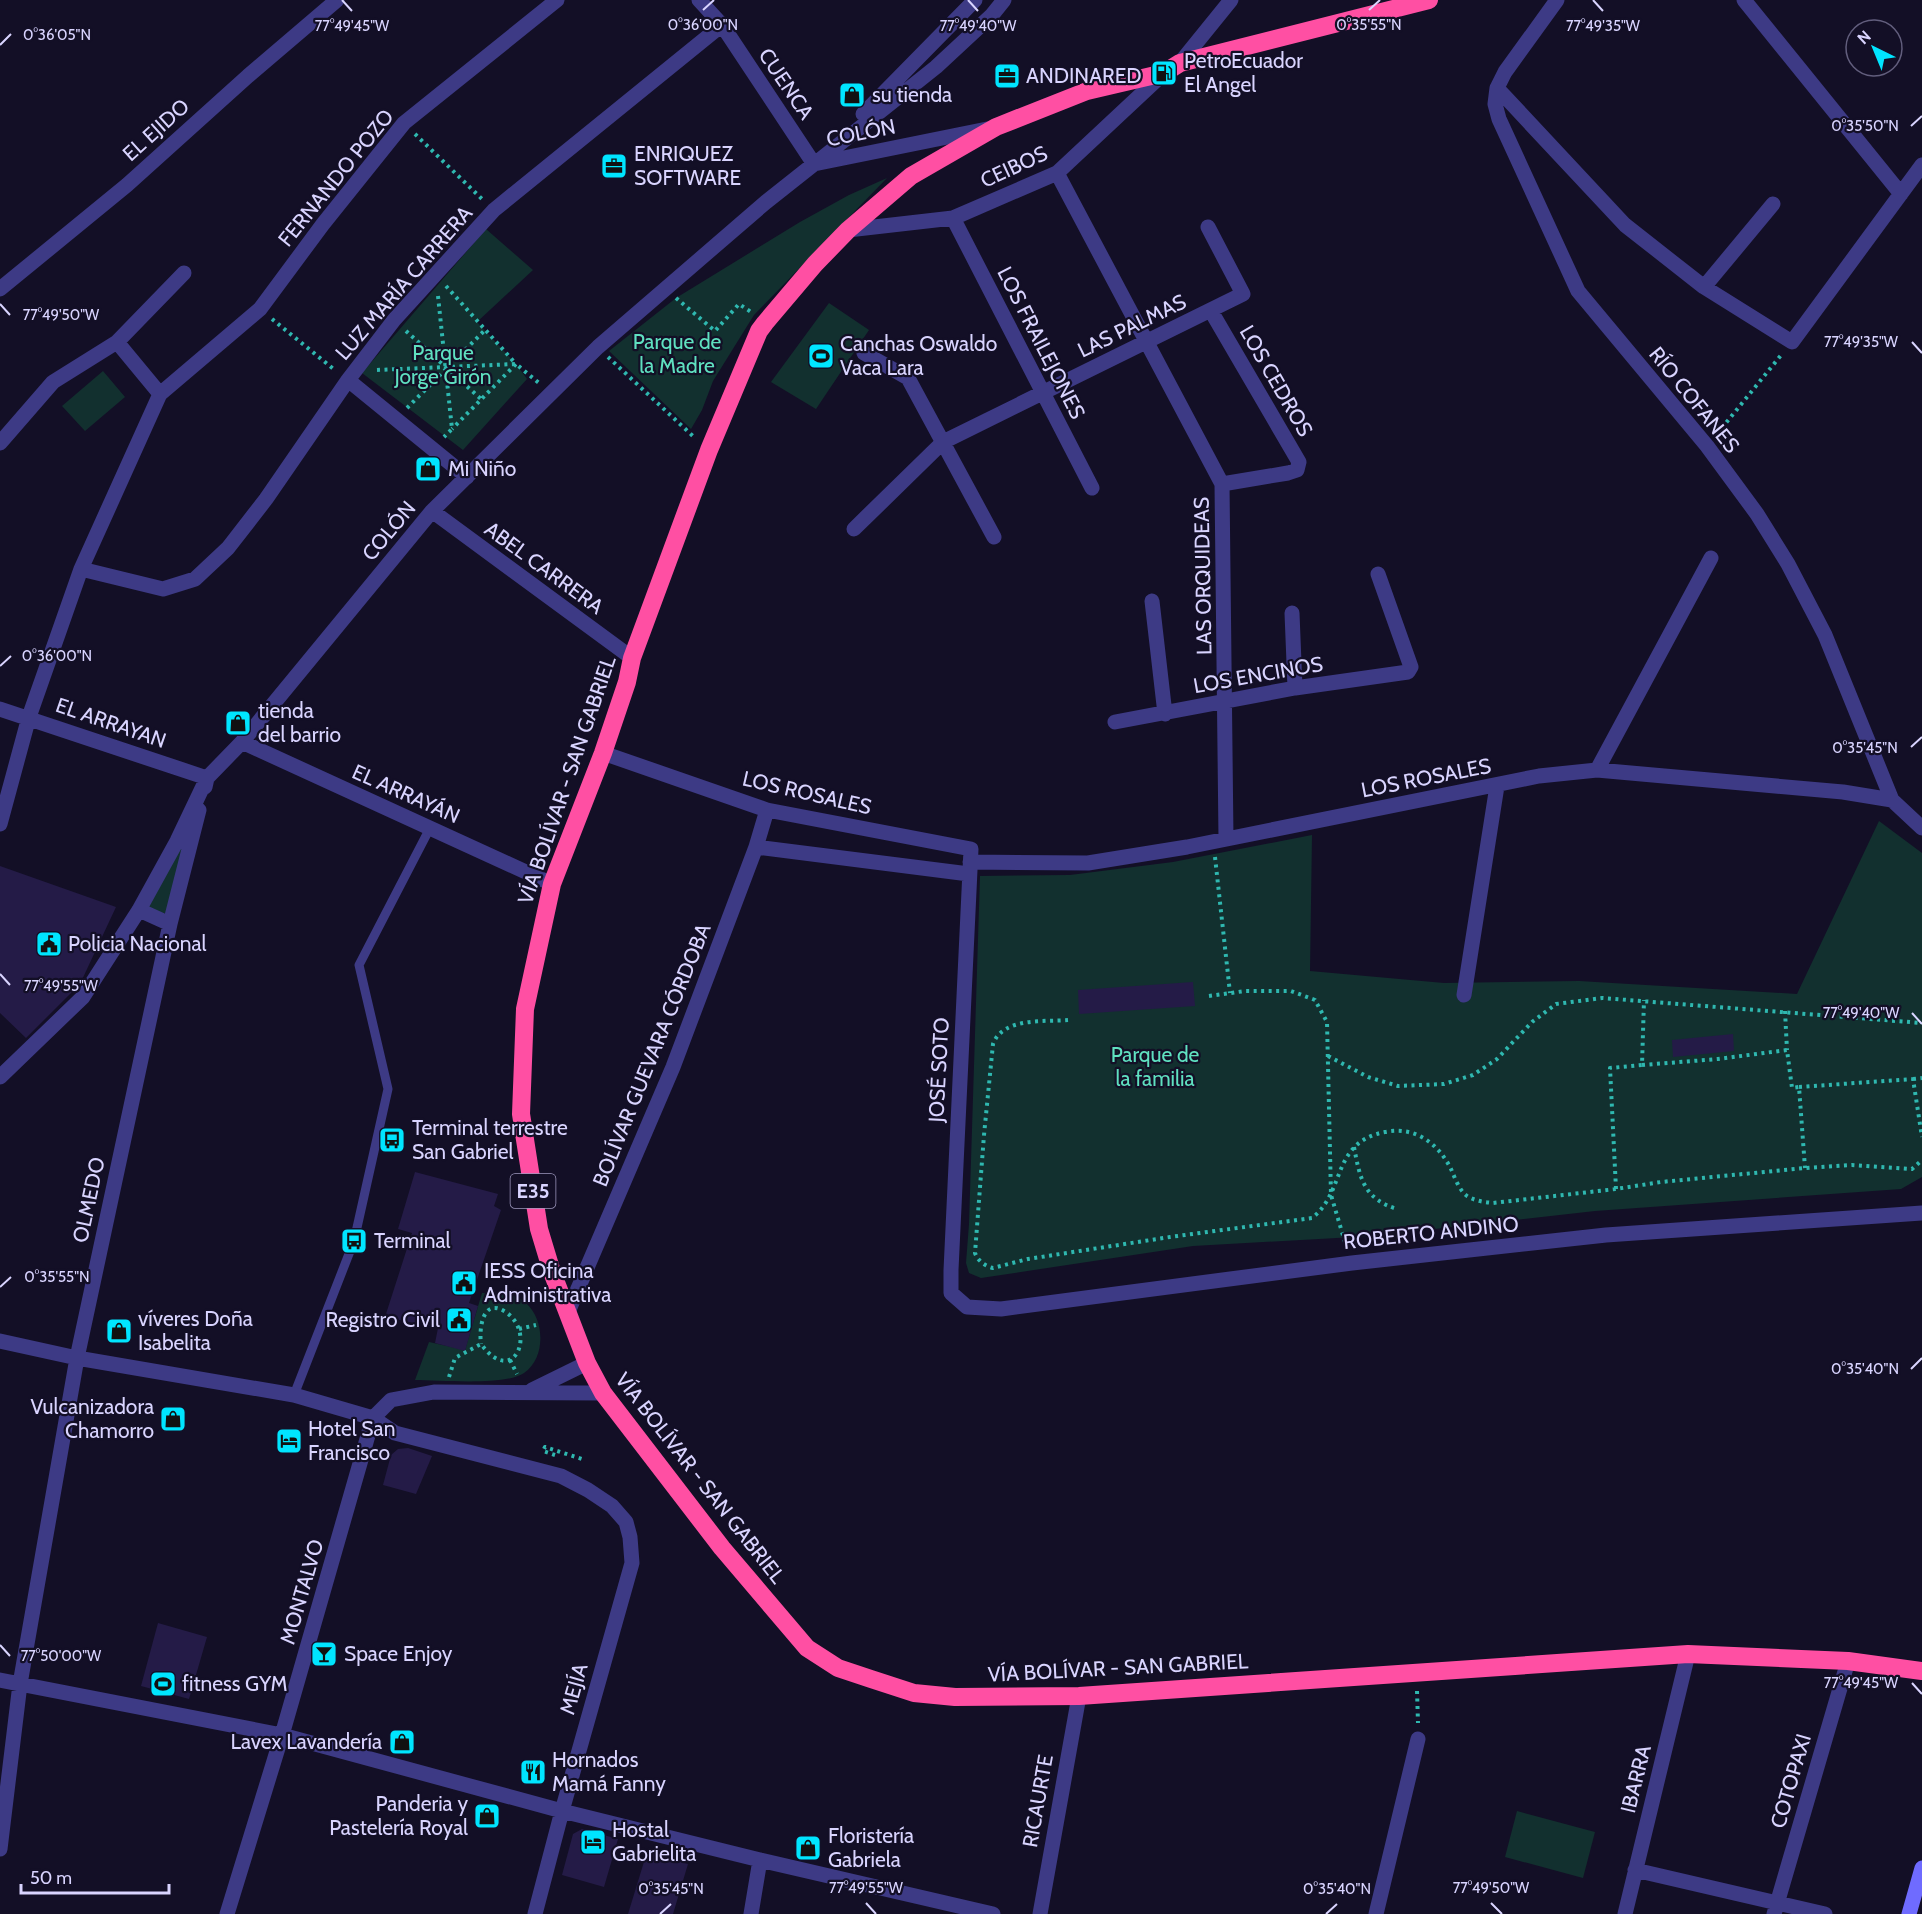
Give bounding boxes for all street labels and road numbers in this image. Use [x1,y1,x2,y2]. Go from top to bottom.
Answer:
street label: CUENCA [754,43,819,124]
street label: EL EJIDO [117,93,194,166]
street label: FERNANDO POZO [273,104,399,251]
street label: COLÓN [824,114,898,151]
street label: CEIBOS [976,140,1051,193]
street label: LUZ MARÍA CARRERA [330,201,477,365]
street label: LOS FRAILEJONES [992,262,1091,423]
street label: LAS PALMAS [1074,289,1190,363]
street label: LOS CEDROS [1235,321,1318,441]
street label: RÍO COFANES [1644,342,1745,458]
street label: COLÓN [357,496,421,565]
street label: LAS ORQUIDEAS [1189,497,1216,655]
street label: ABEL CARRERA [480,516,609,619]
street label: LOS ENCINOS [1191,651,1325,698]
street label: VÍA BOLÍVAR - SAN GABRIEL [512,652,621,907]
street label: EL ARRAYAN [53,692,170,753]
street label: LOS ROSALES [1359,753,1493,802]
street label: EL ARRAYÁN [349,759,464,828]
street label: LOS ROSALES [740,766,874,819]
street label: BOLÍVAR GUEVARA CÓRDOBA [587,920,716,1190]
street label: JOSÉ SOTO [923,1017,954,1124]
street label: OLMEDO [67,1155,110,1245]
road number: E35 [510,1174,556,1208]
street label: ROBERTO ANDINO [1342,1211,1520,1254]
street label: VÍA BOLÍVAR - SAN GABRIEL [610,1367,791,1588]
street label: MONTALVO [275,1537,328,1647]
street label: VÍA BOLÍVAR - SAN GABRIEL [987,1648,1249,1687]
street label: MEJÍA [554,1660,593,1717]
street label: COTOPAXI [1765,1731,1816,1831]
street label: IBARRA [1615,1742,1656,1815]
street label: RICAURTE [1017,1752,1058,1849]

